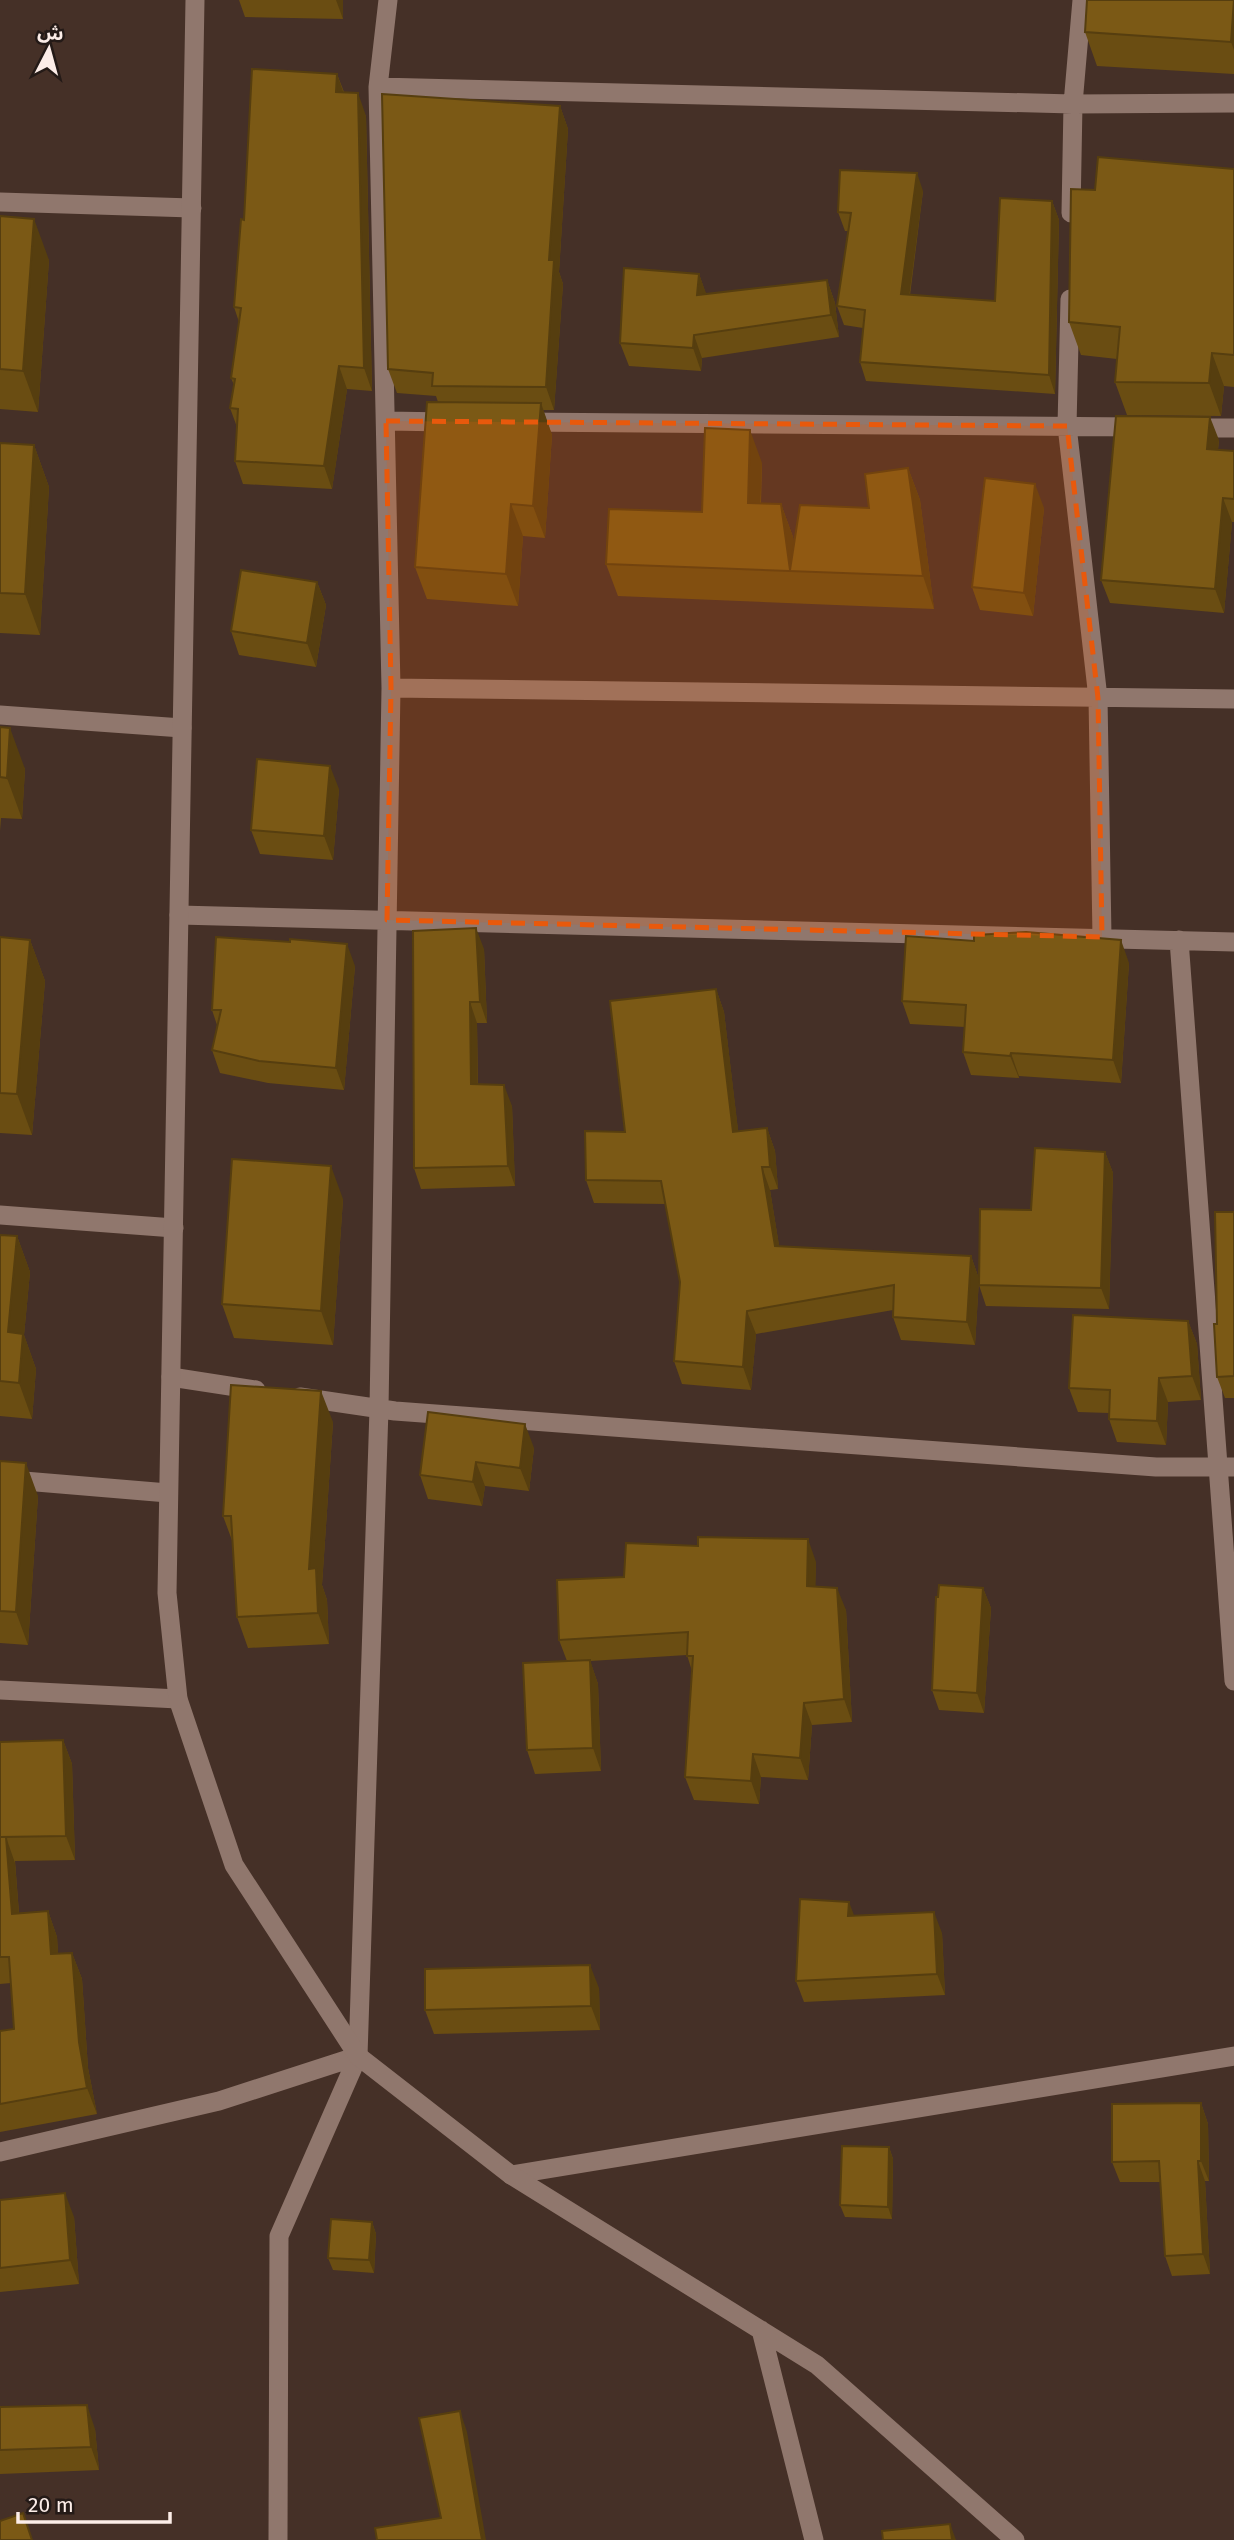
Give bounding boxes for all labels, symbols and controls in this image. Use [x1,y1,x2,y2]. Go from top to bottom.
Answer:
north arrow [14,14,84,84]
text: ش [37,20,65,45]
scale bar [18,2480,170,2524]
text: 20 m [28,2492,74,2518]

